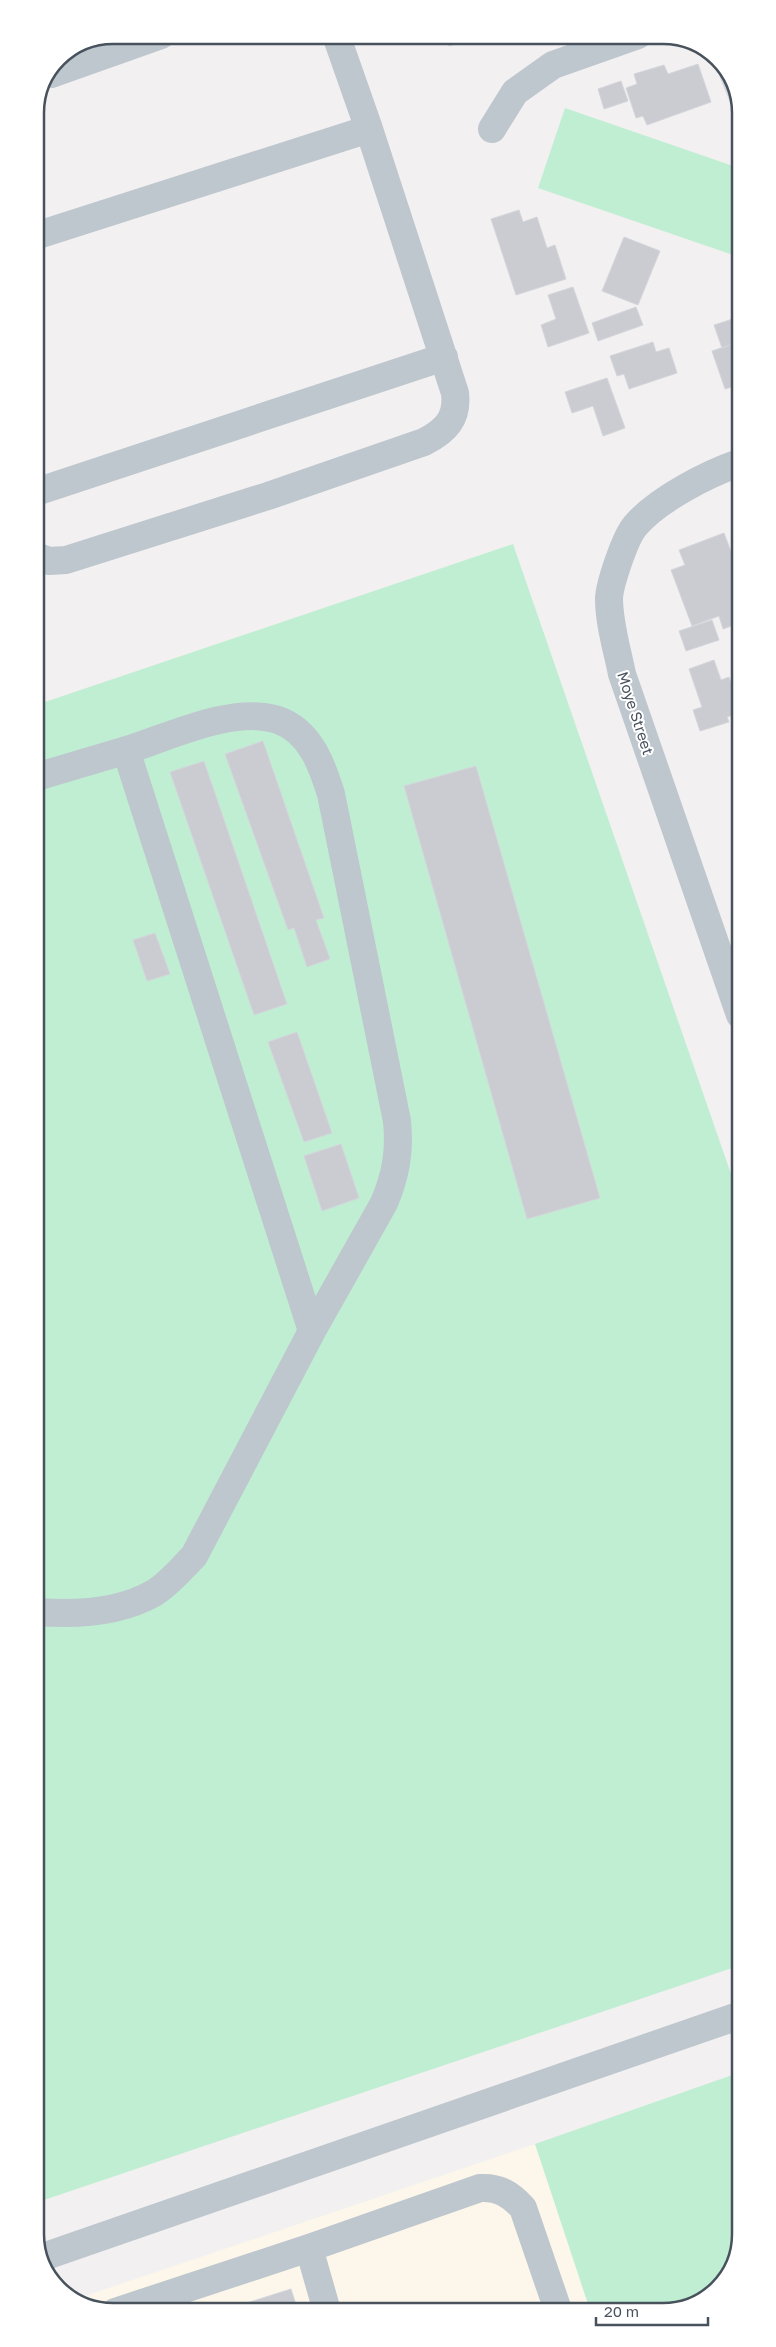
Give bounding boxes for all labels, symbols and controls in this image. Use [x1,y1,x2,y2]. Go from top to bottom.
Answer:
street label: Moye Street [614,669,658,757]
scale bar [596,2294,708,2326]
text: 20 m [604,2302,639,2320]

